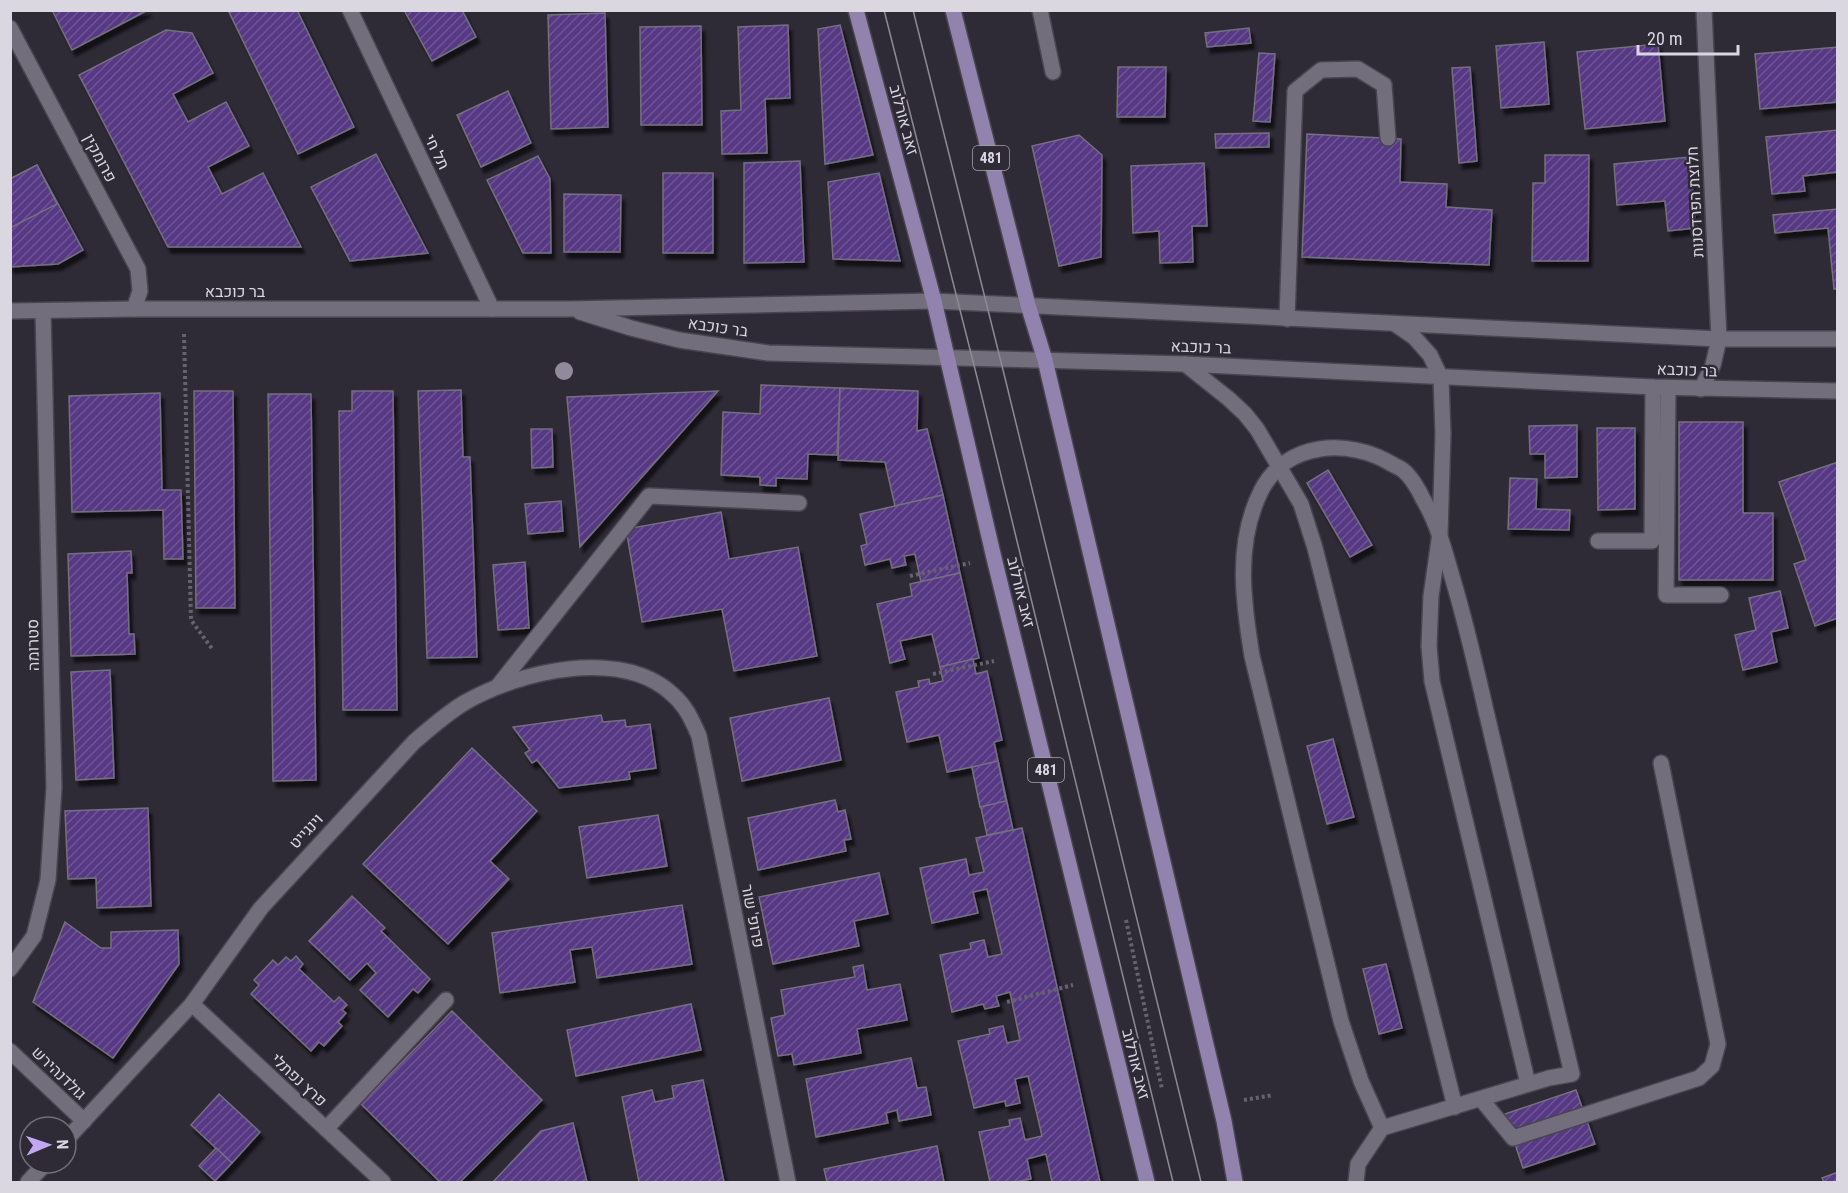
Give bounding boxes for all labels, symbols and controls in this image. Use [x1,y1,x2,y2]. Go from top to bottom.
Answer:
scale bar [1638,18,1738,56]
text: 20 m [1647,28,1682,49]
street label: זאב אורלוב [885,83,923,158]
street label: פרומקין [79,131,121,185]
street label: תל חי [420,131,454,173]
road number: 481 [973,146,1009,170]
street label: חלוצת הפרדסנות [1683,146,1707,258]
street label: בר כוכבא [205,282,266,301]
street label: בר כוכבא [687,313,750,341]
street label: בר כוכבא [1170,336,1232,358]
street label: בר כוכבא [1656,359,1718,381]
street label: זאב אורלוב [1003,555,1039,630]
street label: סטרומה [23,619,43,671]
road number: 481 [1028,758,1064,782]
street label: וינגייט [285,810,327,852]
street label: פרופ' שור [738,883,768,949]
street label: זאב אורלוב [1118,1027,1154,1102]
street label: גולדנהירש [28,1043,90,1103]
street label: פרץ נפתלי [267,1050,331,1110]
north arrow [18,1115,78,1175]
text: N [53,1139,72,1150]

